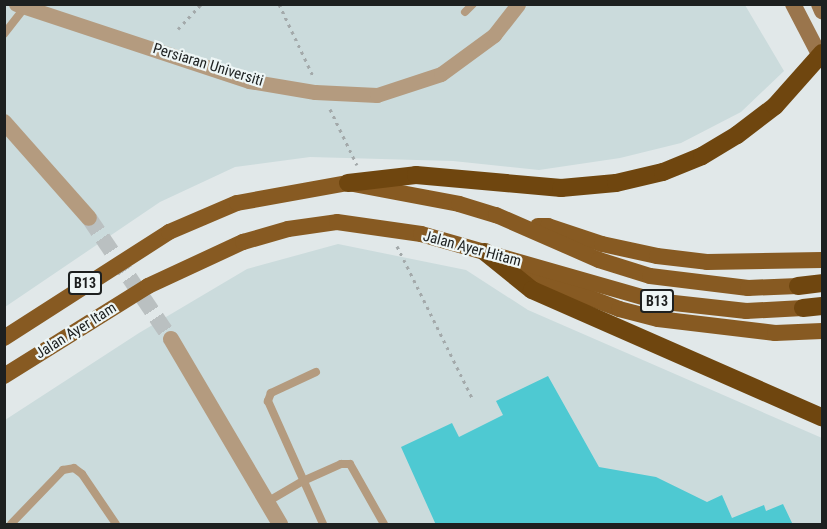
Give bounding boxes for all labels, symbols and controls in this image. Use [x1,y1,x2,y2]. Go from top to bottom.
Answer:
street label: Persiaran Universiti [151,40,265,90]
street label: Jalan Ayer Hitam [421,227,523,271]
road number: B13 [67,272,103,294]
road number: B13 [639,290,675,312]
street label: Jalan Ayer Itam [32,299,120,363]

